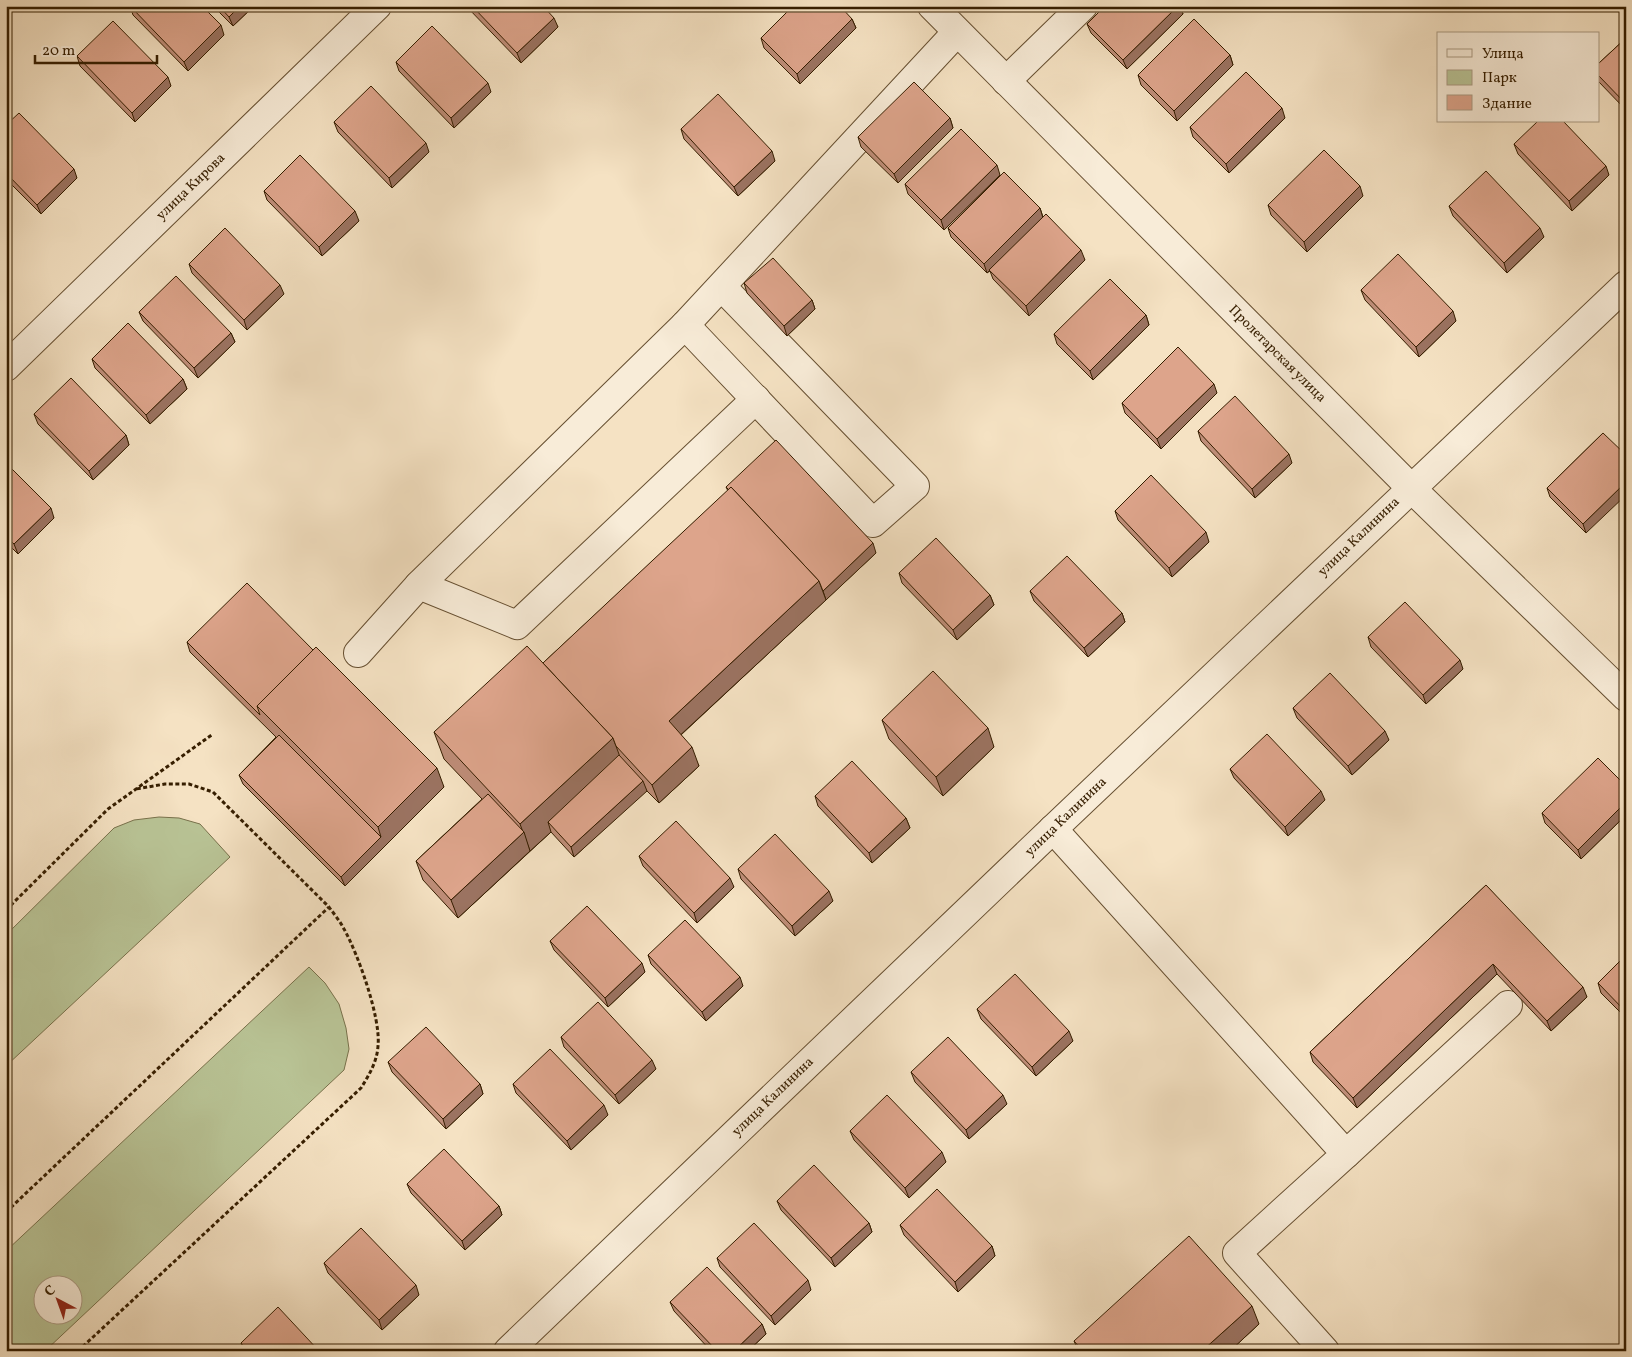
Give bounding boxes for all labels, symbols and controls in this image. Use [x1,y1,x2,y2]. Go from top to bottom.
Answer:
scale bar [35,32,158,64]
legend [1437,32,1600,122]
text: 20 m [42,41,75,62]
text: Улица [1482,44,1524,65]
text: Парк [1482,68,1517,89]
text: Здание [1482,94,1532,115]
street label: улица Кирова [152,149,230,225]
street label: Пролетарская улица [1224,301,1330,407]
street label: улица Калинина [1314,493,1404,581]
street label: улица Калинина [1021,773,1111,861]
street label: улица Калинина [728,1053,818,1141]
north arrow [32,1274,82,1324]
text: С [41,1281,60,1301]

